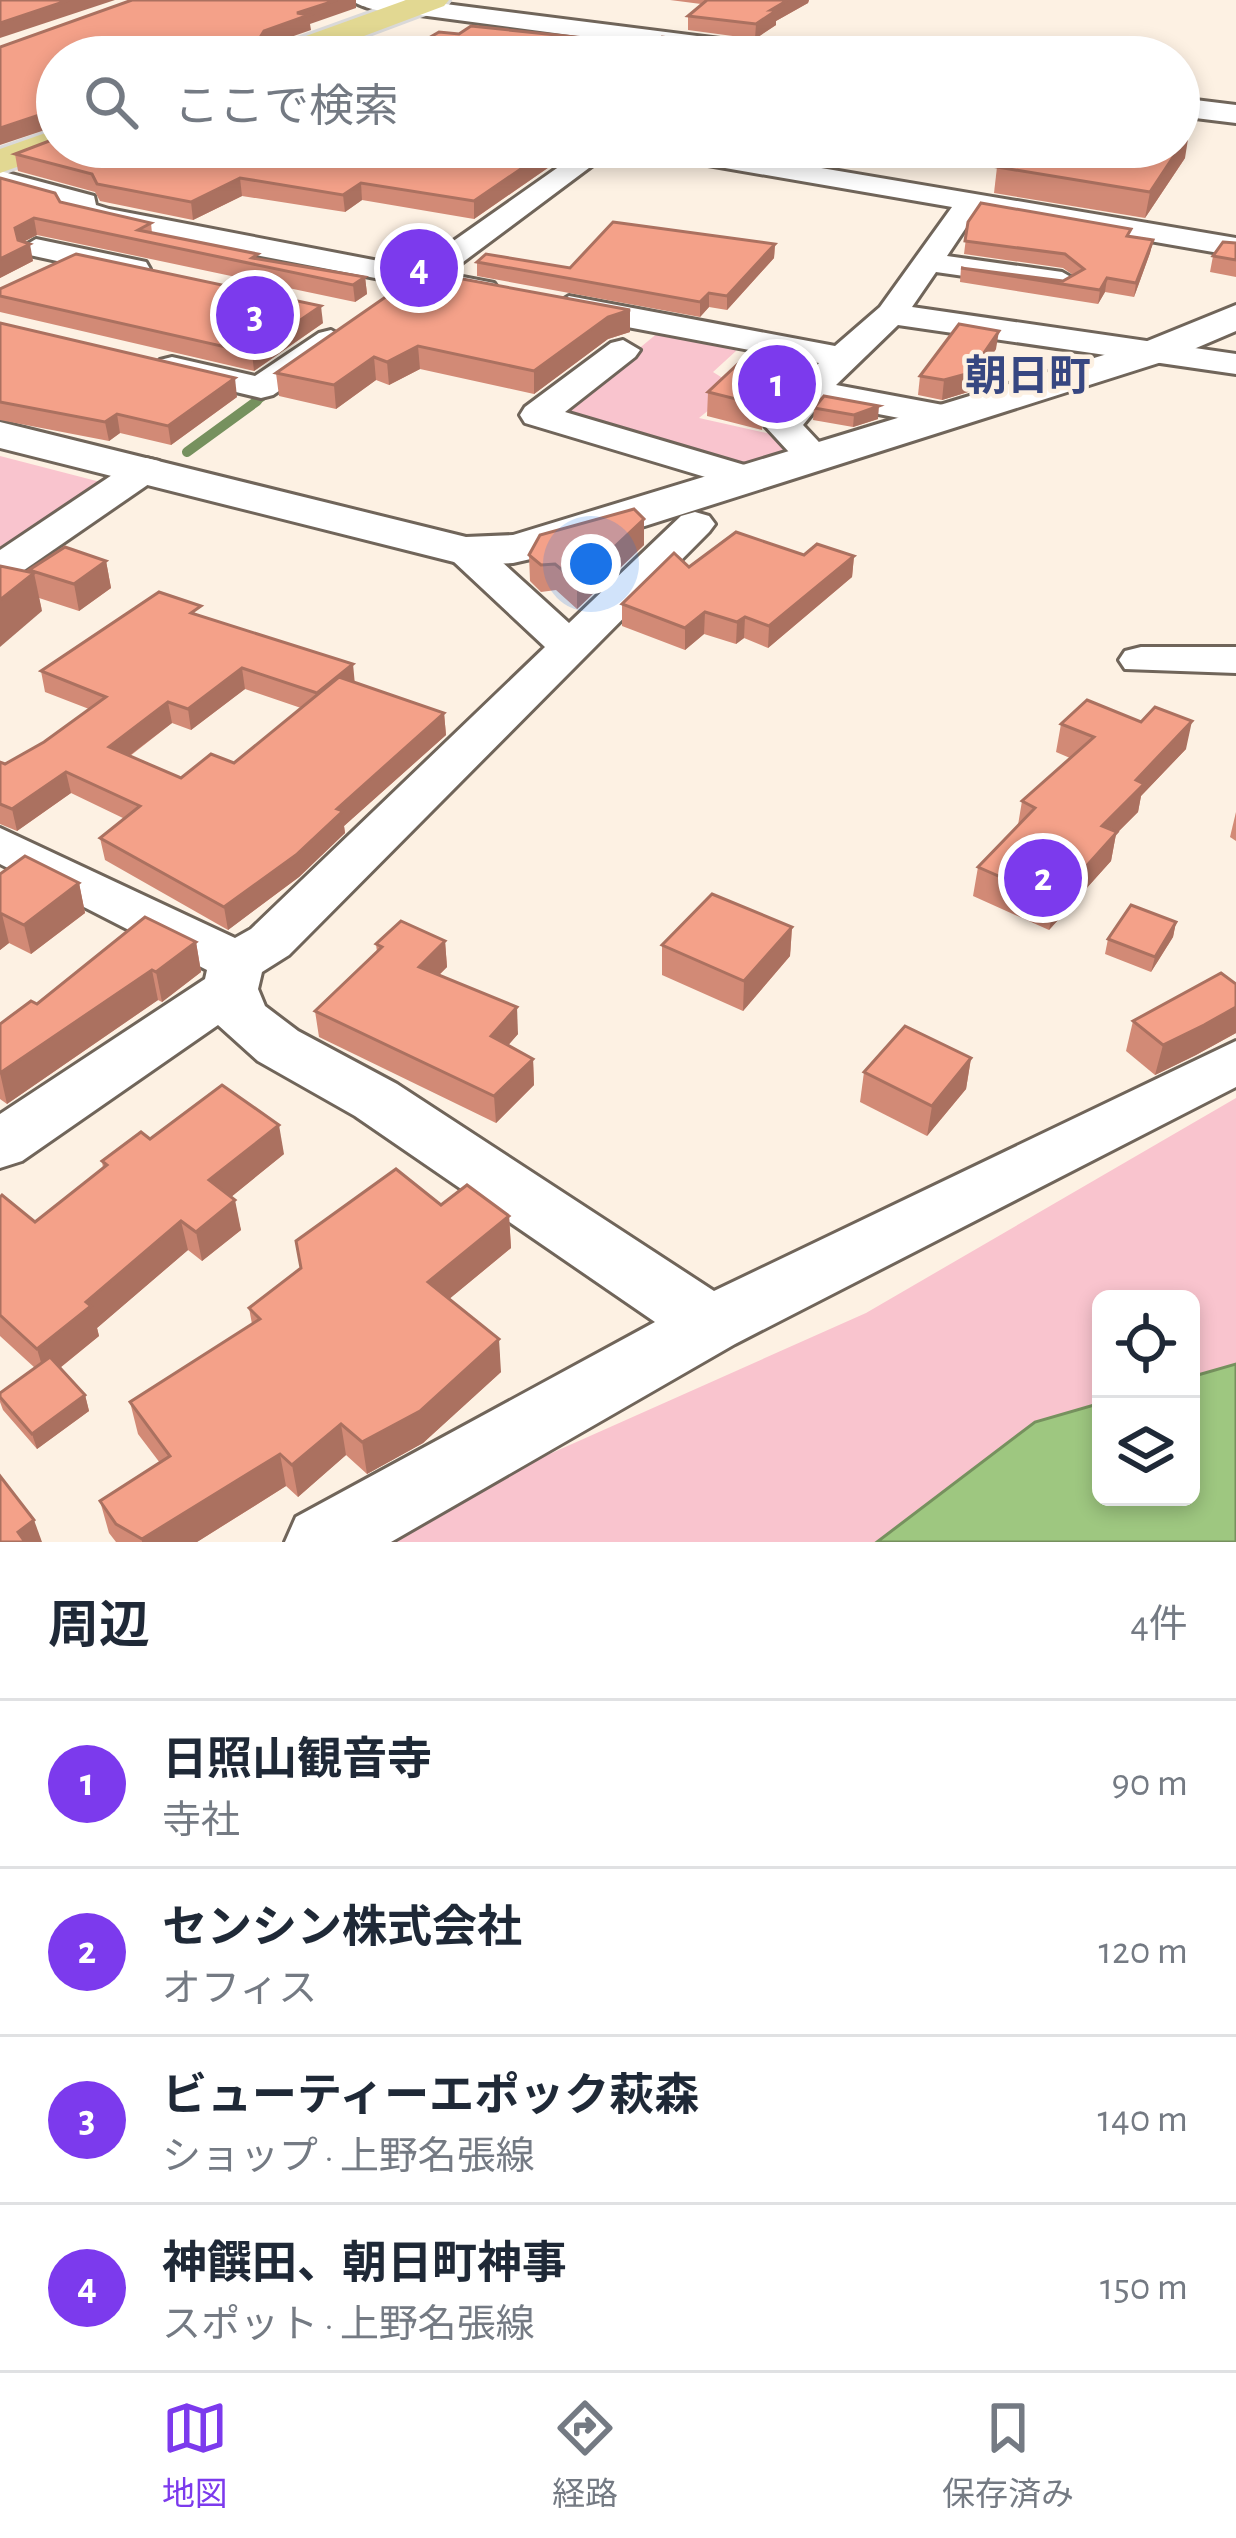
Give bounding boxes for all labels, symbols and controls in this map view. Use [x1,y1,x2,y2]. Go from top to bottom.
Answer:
search box [36,36,1200,168]
icon: search [78,69,144,135]
text: ここで検索 [174,85,399,130]
pin: 4 [380,223,458,313]
pin: 3 [216,270,294,360]
pin: 1 [738,339,816,429]
district label: 朝日町 [965,354,1091,398]
your location [561,534,621,594]
pin: 2 [1004,833,1082,923]
map controls [1092,1290,1200,1506]
button: locate [1092,1290,1200,1398]
button: layers [1092,1398,1200,1506]
text: 周辺 [48,1601,150,1652]
text: 4件 [1130,1606,1188,1645]
text: 日照山観音寺 [162,1738,432,1783]
text: 1 [80,1764,94,1803]
text: 90 m [1111,1764,1188,1803]
text: 寺社 [162,1802,240,1841]
text: センシン株式会社 [162,1906,522,1951]
text: 2 [78,1932,96,1971]
text: 120 m [1099,1932,1188,1971]
text: オフィス [162,1970,317,2009]
text: ビューティーエポック萩森 [162,2074,699,2119]
text: 3 [79,2100,95,2139]
text: 140 m [1098,2100,1188,2139]
text: ショップ · 上野名張線 [162,2138,535,2177]
text: 神饌田、朝日町神事 [162,2242,567,2287]
text: 4 [77,2268,97,2307]
text: 150 m [1100,2268,1188,2307]
text: スポット · 上野名張線 [162,2306,535,2345]
tab: 地図 [162,2395,228,2516]
tab: 経路 [552,2395,618,2516]
tab: 保存済み [942,2395,1074,2516]

